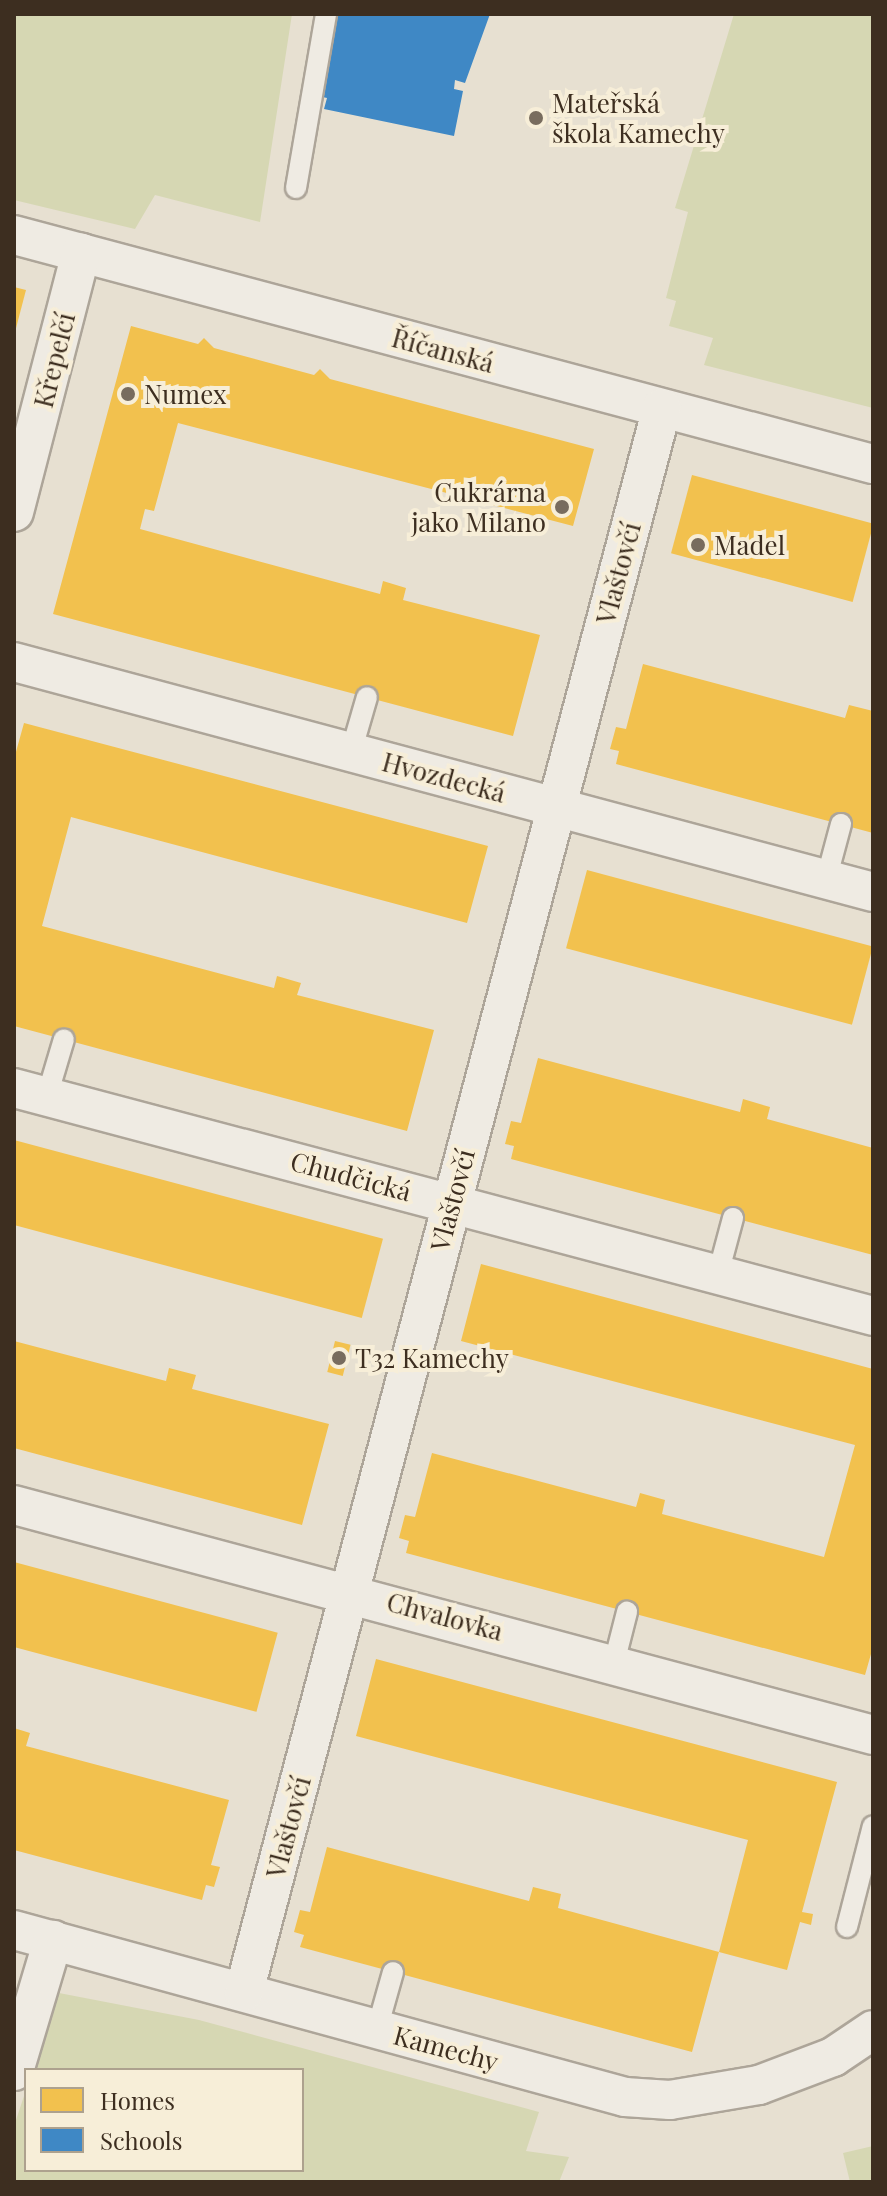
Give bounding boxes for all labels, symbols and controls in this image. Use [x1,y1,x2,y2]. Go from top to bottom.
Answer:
place label: Mateřská škola Kamechy [552,87,725,148]
marker: Mateřská škola Kamechy [527,109,545,127]
street label: Křepelčí [27,309,81,411]
street label: Říčanská [389,321,497,379]
place label: Numex [144,378,226,410]
marker: Numex [119,385,137,403]
place label: Cukrárna jako Milano [411,476,546,538]
marker: Cukrárna jako Milano [553,498,571,516]
street label: Vlaštovčí [589,519,647,627]
place label: Madel [714,529,785,561]
marker: Madel [689,536,707,554]
street label: Hvozdecká [379,746,509,808]
street label: Chudčická [287,1145,415,1207]
street label: Vlaštovčí [423,1146,481,1254]
place label: T32 Kamechy [355,1342,509,1374]
marker: T32 Kamechy [330,1349,348,1367]
street label: Chvalovka [384,1586,506,1646]
street label: Vlaštovčí [259,1773,317,1881]
street label: Kamechy [390,2019,502,2077]
legend [24,2068,304,2172]
text: Homes [100,2084,175,2116]
text: Schools [100,2124,182,2156]

